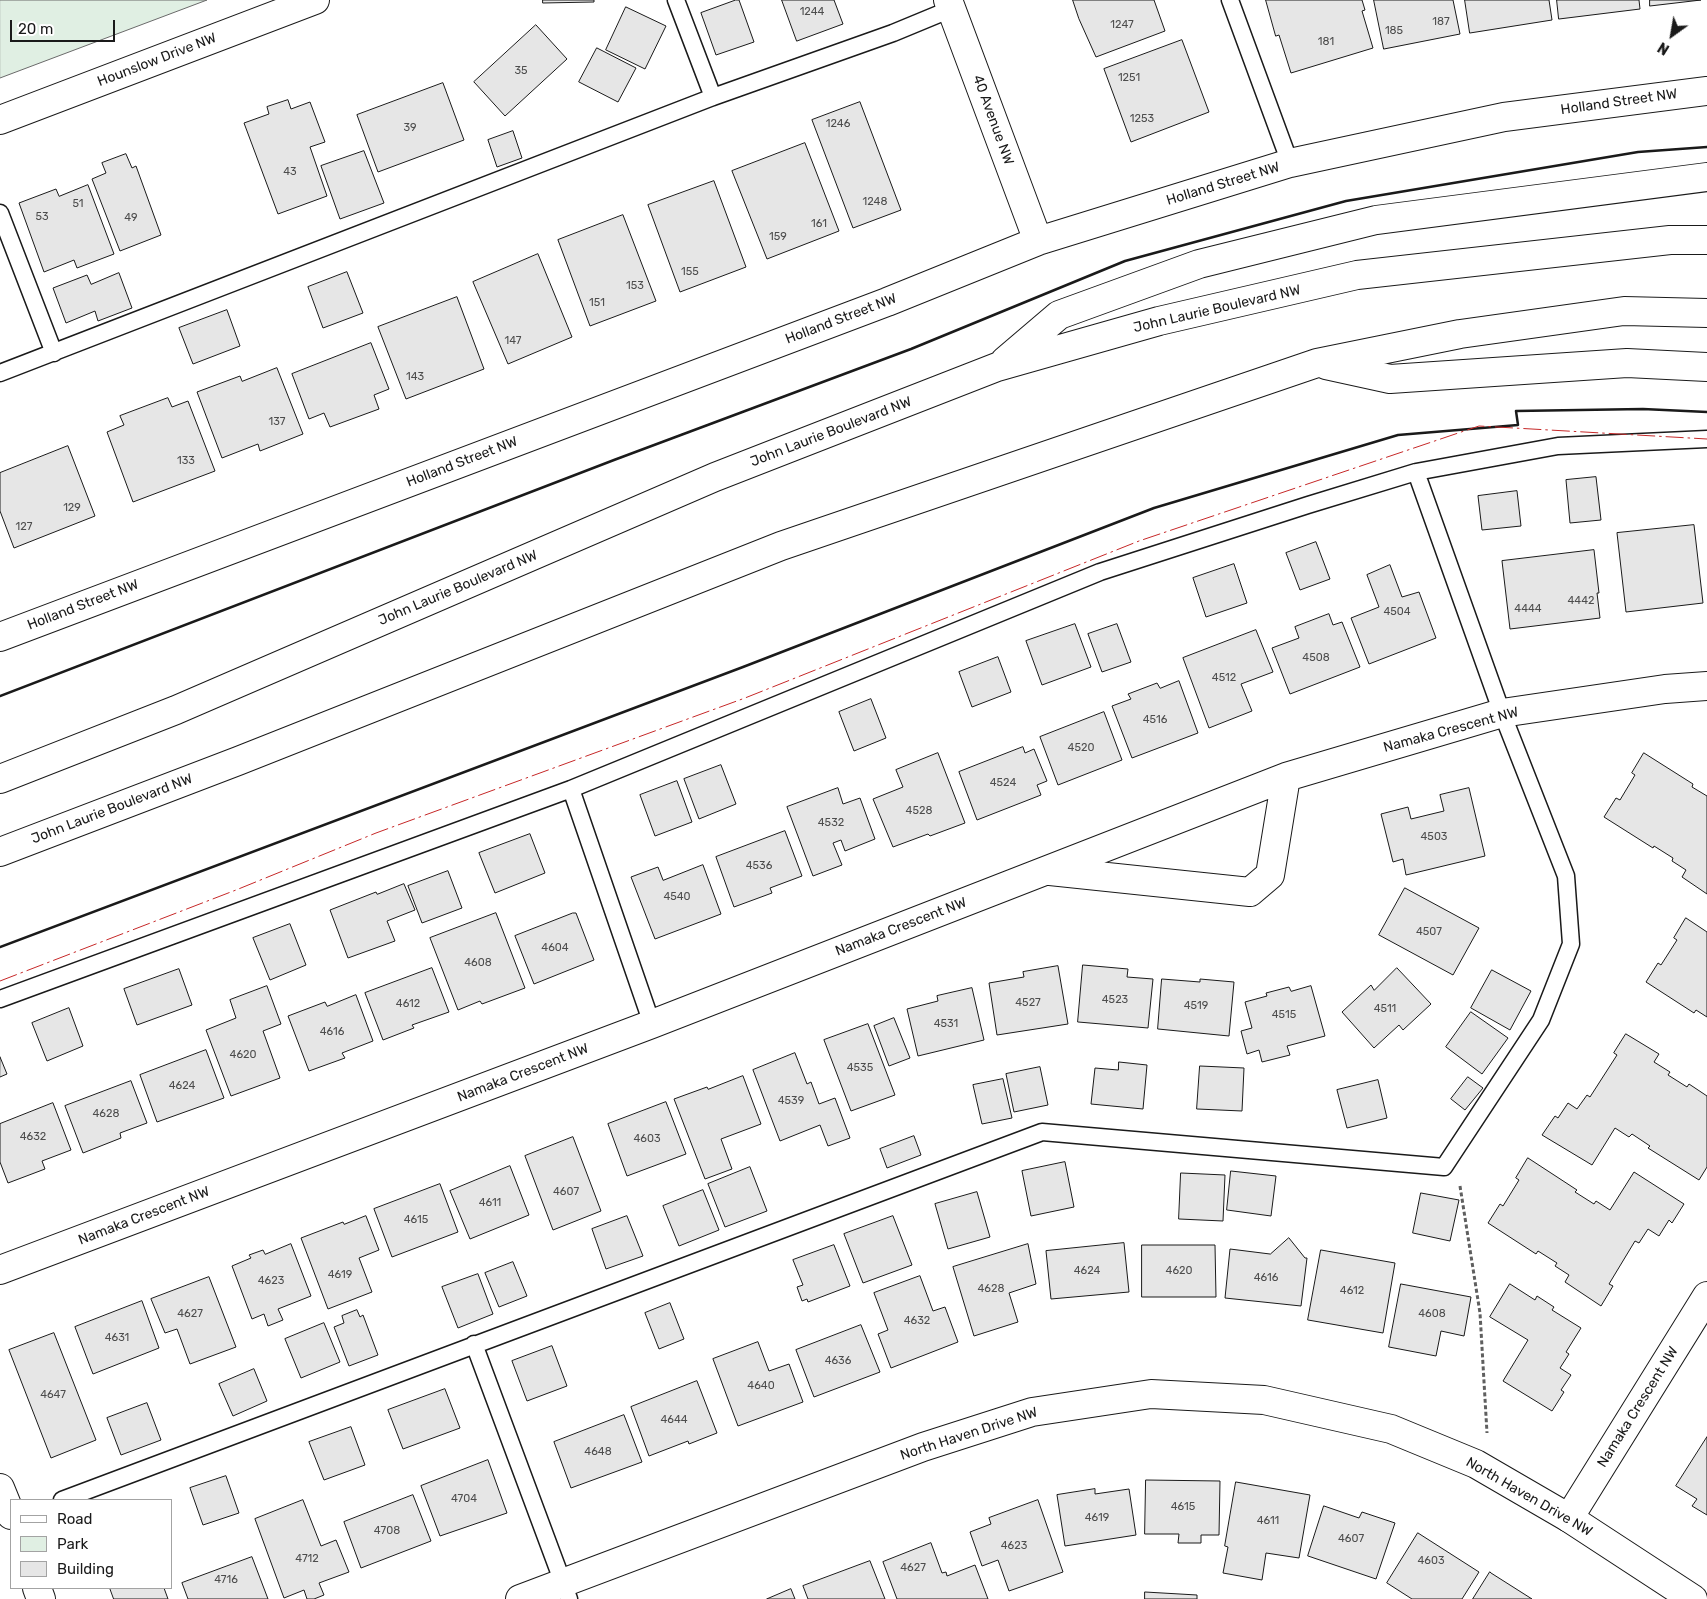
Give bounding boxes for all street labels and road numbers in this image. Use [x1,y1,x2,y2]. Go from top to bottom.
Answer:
street label: Hounslow Drive NW [95,30,219,90]
street label: 40 Avenue NW [969,73,1017,167]
street label: Holland Street NW [1560,85,1678,119]
street label: Holland Street NW [1164,159,1282,209]
street label: John Laurie Boulevard NW [1132,282,1302,336]
street label: Holland Street NW [783,290,899,348]
street label: John Laurie Boulevard NW [748,393,914,471]
street label: Holland Street NW [404,433,520,491]
street label: John Laurie Boulevard NW [376,547,540,629]
street label: Holland Street NW [25,576,141,634]
street label: Namaka Crescent NW [1382,704,1520,756]
street label: John Laurie Boulevard NW [29,770,195,848]
street label: Namaka Crescent NW [833,894,969,960]
street label: Namaka Crescent NW [455,1040,591,1106]
street label: Namaka Crescent NW [76,1183,212,1249]
street label: Namaka Crescent NW [1594,1344,1682,1470]
street label: North Haven Drive NW [898,1404,1040,1464]
street label: North Haven Drive NW [1463,1454,1595,1540]

